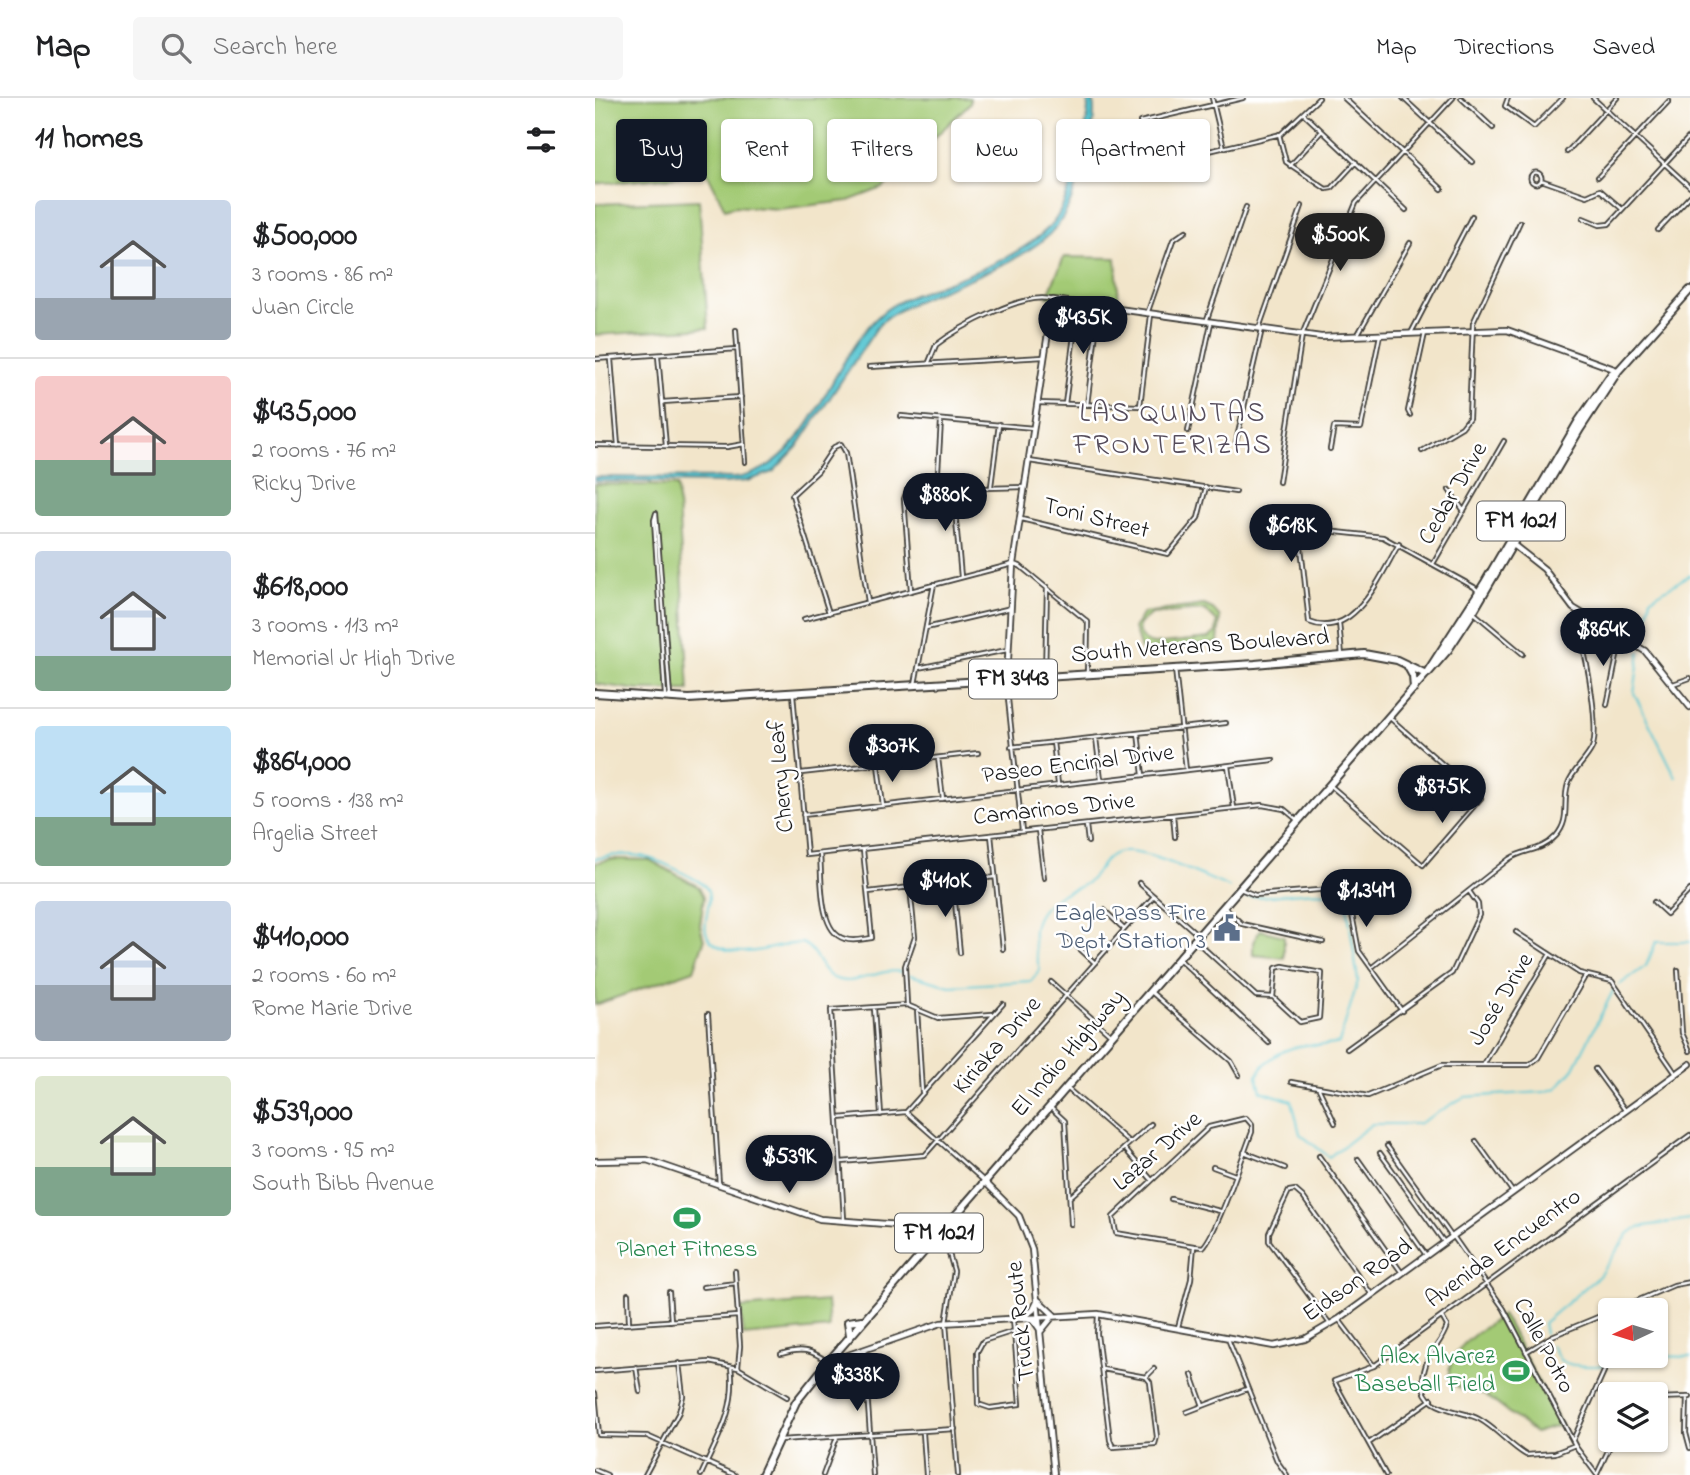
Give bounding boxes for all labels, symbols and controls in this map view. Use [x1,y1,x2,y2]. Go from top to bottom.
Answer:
search box [133,17,623,80]
text: Map [35,24,91,72]
icon: search [157,29,195,67]
text: Search here [213,29,337,67]
text: Map [1376,31,1417,66]
text: Directions [1455,31,1554,66]
text: Saved [1592,31,1655,66]
text: 11 homes [35,118,143,162]
chip: Buy [616,119,707,182]
chip: Rent [721,119,813,182]
chip: Filters [827,119,937,182]
chip: New [951,119,1042,182]
chip: Apartment [1056,119,1210,182]
icon: filters [522,121,560,159]
pin: $500K [1291,214,1389,273]
text: $500,000 [252,215,357,259]
text: $500K [1311,219,1369,252]
icon: home [91,228,175,312]
text: 3 rooms · 86 m² [252,259,393,292]
text: Juan Circle [252,292,354,325]
pin: $435K [1034,296,1132,356]
text: $435K [1054,302,1112,335]
text: $435,000 [252,391,356,435]
district label: LAS QUINTAS FRONTERIZAS [1072,394,1273,467]
icon: home [91,404,175,488]
text: 2 rooms · 76 m² [252,435,396,468]
street label: Cedar Drive [1410,436,1498,552]
text: Ricky Drive [252,468,356,501]
pin: $880K [896,474,994,533]
text: $880K [919,479,971,512]
street label: Toni Street [1039,489,1153,549]
road number: FM 1021 [1477,502,1565,540]
pin: $618K [1242,504,1340,564]
text: $618K [1265,510,1317,543]
text: $618,000 [252,566,348,610]
icon: home [91,579,175,663]
pin: $864K [1554,608,1652,668]
text: 3 rooms · 113 m² [252,610,399,643]
text: $864K [1576,614,1630,647]
street label: South Veterans Boulevard [1070,620,1331,673]
text: Memorial Jr High Drive [252,643,455,676]
road number: FM 3443 [969,660,1057,698]
street label: Cherry Leaf [760,717,805,834]
pin: $307K [843,724,941,784]
text: $307K [865,730,919,763]
street label: Paseo Encinal Drive [980,736,1176,794]
text: $864,000 [252,741,351,785]
icon: home [91,754,175,838]
pin: $875K [1393,766,1491,825]
text: $875K [1414,771,1470,804]
street label: Camarinos Drive [972,784,1137,836]
text: 5 rooms · 138 m² [252,785,404,818]
text: Argelia Street [252,818,378,851]
pin: $410K [896,860,994,919]
text: $410K [919,865,971,898]
pin: $1.34M [1309,870,1423,929]
text: $1.34M [1337,875,1395,908]
place label: Eagle Pass Fire Dept. Station 3 [1054,897,1206,960]
public building icon: Eagle Pass Fire Dept. Station 3 [1212,913,1242,943]
text: $410,000 [252,916,349,960]
icon: home [91,929,175,1013]
street label: José Drive [1460,947,1544,1053]
text: 2 rooms · 60 m² [252,960,397,993]
street label: El Indio Highway [1003,982,1135,1126]
street label: Kiriaka Drive [945,989,1051,1103]
text: Rome Marie Drive [252,993,412,1026]
text: $539,000 [252,1091,353,1135]
street label: Lazar Drive [1106,1103,1211,1201]
icon: home [91,1104,175,1188]
text: 3 rooms · 95 m² [252,1135,395,1168]
pin: $539K [740,1136,838,1195]
text: $539K [762,1141,816,1174]
text: South Bibb Avenue [252,1168,434,1201]
street label: Avenida Encuentro [1419,1180,1589,1318]
sports icon: Planet Fitness [672,1203,702,1233]
road number: FM 1021 [895,1214,983,1252]
street label: Eidson Road [1296,1230,1421,1332]
place label: Planet Fitness [616,1233,758,1268]
street label: Truck Route [998,1259,1046,1383]
street label: Calle Potro [1503,1292,1583,1400]
north arrow [1598,1298,1668,1368]
map controls [1598,1298,1668,1452]
place label: Alex Alvarez Baseball Field [1354,1340,1496,1403]
pin: $338K [808,1354,906,1413]
sports icon: Alex Alvarez Baseball Field [1501,1356,1531,1386]
text: $338K [831,1359,883,1392]
button: layers [1598,1382,1668,1452]

